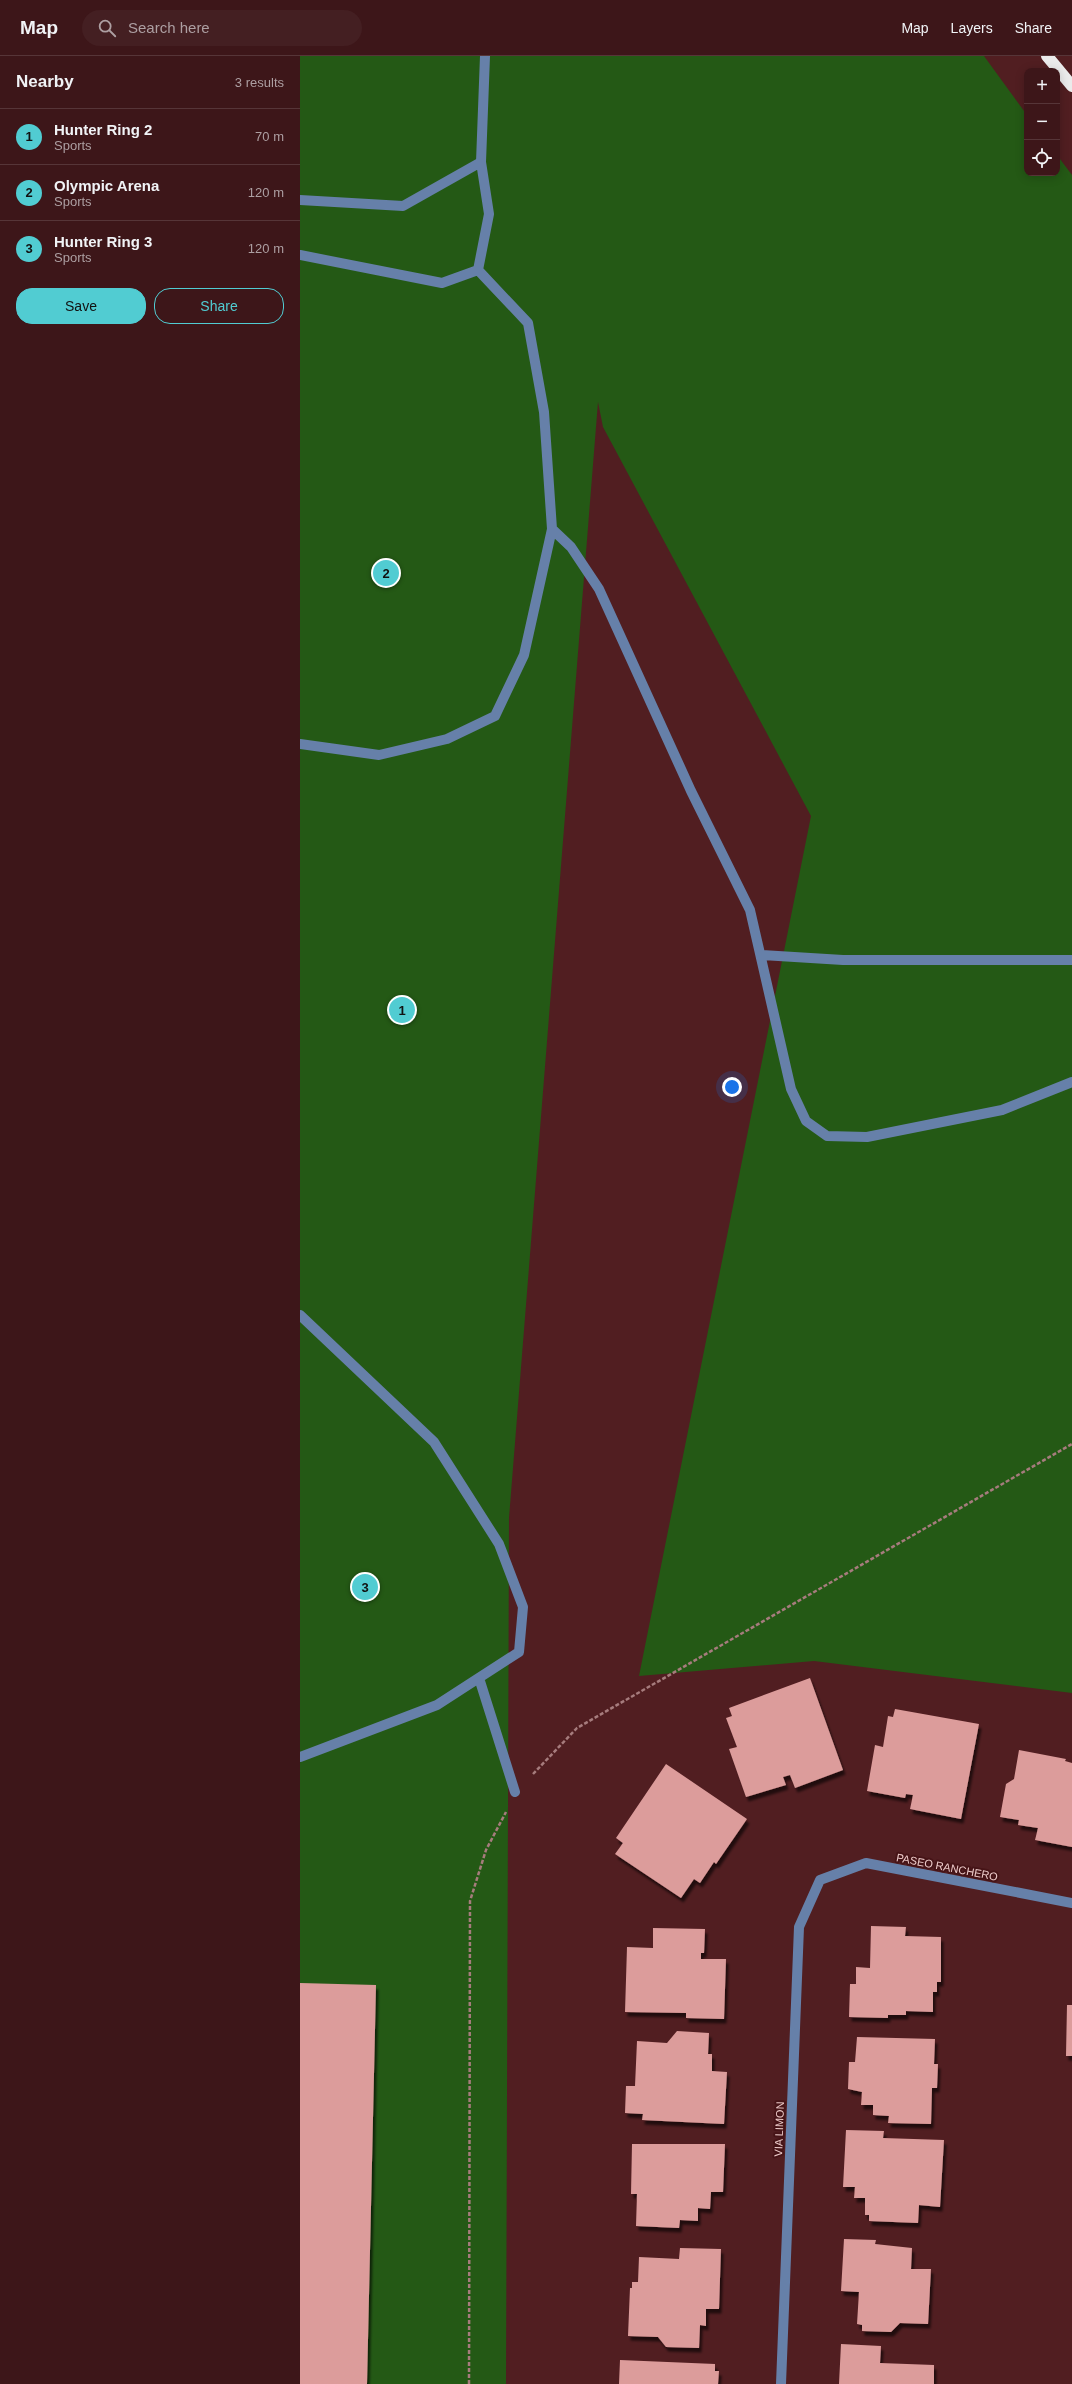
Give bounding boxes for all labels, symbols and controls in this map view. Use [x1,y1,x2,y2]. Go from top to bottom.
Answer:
search box [82,10,362,46]
text: Map [20,17,58,38]
icon: search [96,17,118,39]
text: Search here [128,19,210,36]
text: Map [901,20,929,36]
text: Layers [951,20,993,36]
text: Share [1015,20,1052,36]
map controls [1024,68,1060,176]
button: + [1024,68,1060,104]
text: Nearby [16,72,74,91]
text: 3 results [235,75,284,90]
button: − [1024,104,1060,140]
text: Hunter Ring 2 [54,121,152,138]
text: 1 [25,129,33,144]
text: 70 m [255,129,284,144]
text: Sports [54,138,92,153]
button: locate [1024,140,1060,176]
text: Olympic Arena [54,177,159,194]
text: 2 [25,185,33,200]
text: 120 m [248,185,284,200]
text: Sports [54,194,92,209]
text: Hunter Ring 3 [54,233,152,250]
text: 3 [25,241,33,256]
text: 120 m [248,241,284,256]
text: Sports [54,250,92,265]
button: Save [16,288,146,324]
button: Share [154,288,284,324]
pin: 2 [373,558,399,588]
pin: 1 [389,995,415,1025]
your location [722,1077,742,1097]
pin: 3 [352,1572,378,1602]
street label: PASEO RANCHERO [895,1851,999,1883]
street label: VIA LIMON [772,2101,786,2157]

